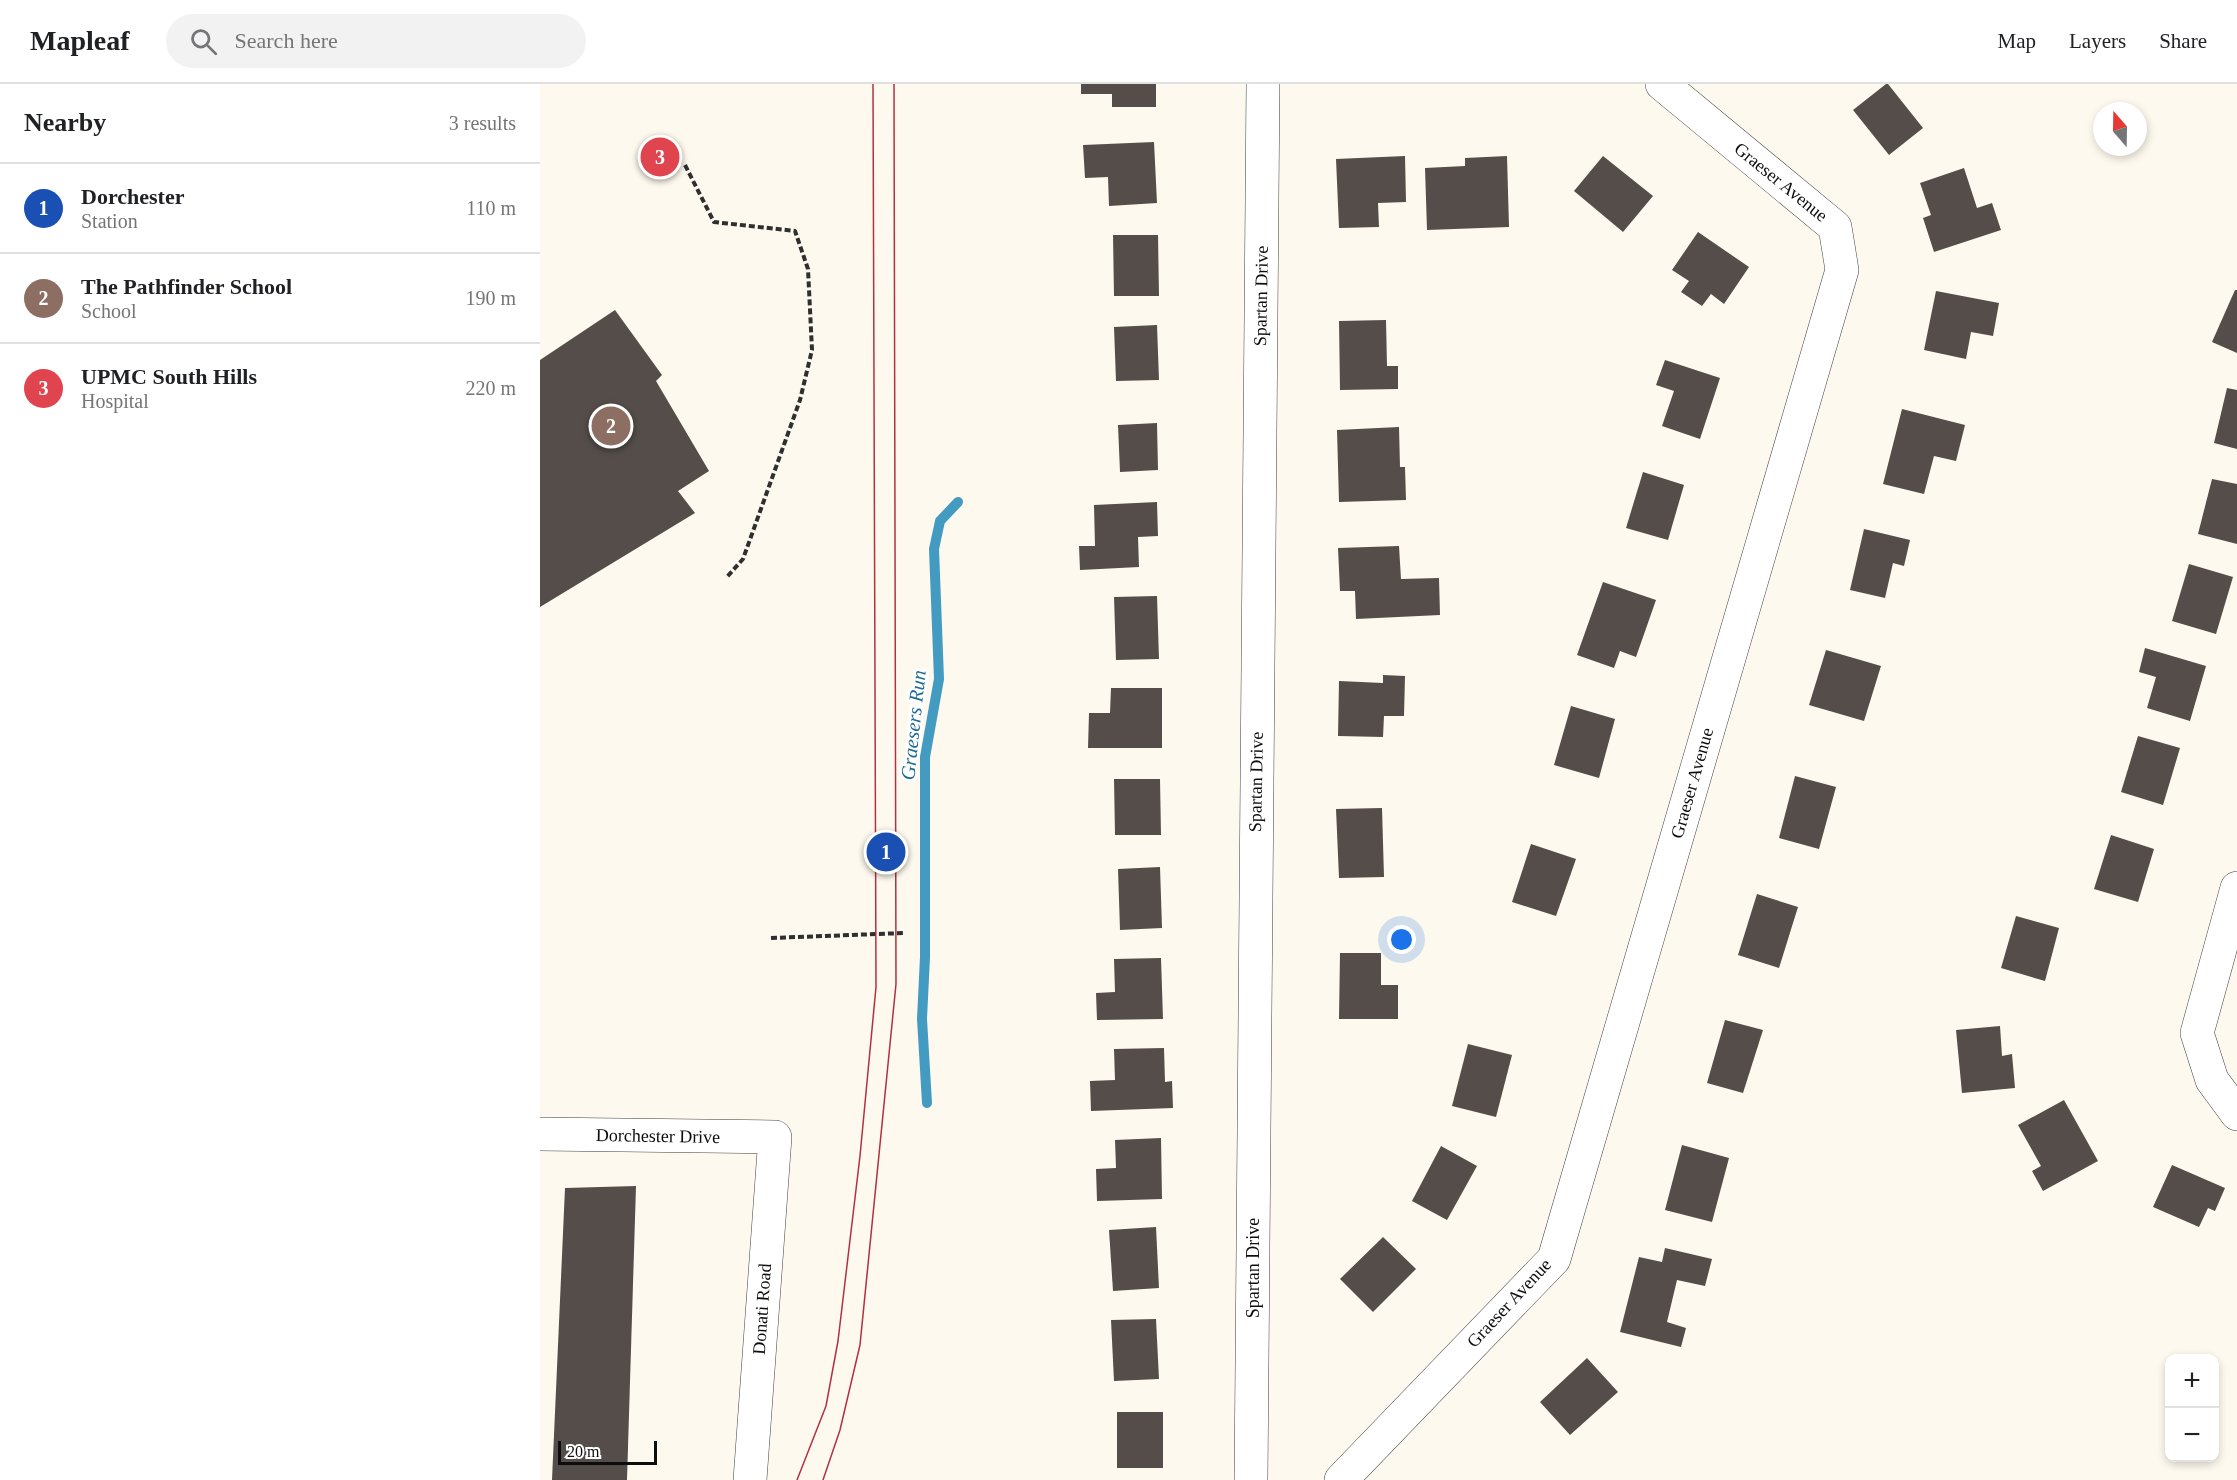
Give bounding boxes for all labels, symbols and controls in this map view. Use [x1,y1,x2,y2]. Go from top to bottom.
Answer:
search box [166,14,586,68]
text: Mapleaf [30,25,130,56]
icon: search [187,25,220,58]
text: Search here [235,28,338,53]
text: Map [1998,29,2036,53]
text: Layers [2069,29,2126,53]
text: Share [2159,29,2207,53]
north arrow [2093,102,2147,156]
text: Nearby [24,108,106,137]
text: 3 results [449,112,516,134]
pin: 3 [640,134,680,180]
street label: Graeser Avenue [1730,138,1832,226]
text: Dorchester [81,184,184,209]
text: 1 [39,197,49,219]
text: 110 m [466,197,516,219]
text: Station [81,210,138,232]
street label: Spartan Drive [1250,246,1272,346]
text: The Pathfinder School [81,274,292,299]
text: 2 [39,287,49,309]
text: 190 m [465,287,516,309]
text: School [81,300,137,322]
text: UPMC South Hills [81,364,257,389]
text: 3 [39,377,49,399]
text: 220 m [465,377,516,399]
text: Hospital [81,390,149,412]
pin: 2 [592,404,630,448]
water label: Graesers Run [896,669,930,781]
street label: Graeser Avenue [1667,725,1717,841]
street label: Spartan Drive [1245,732,1267,832]
pin: 1 [866,830,906,874]
your location [1387,925,1416,954]
street label: Dorchester Drive [596,1125,720,1147]
street label: Spartan Drive [1243,1218,1263,1318]
street label: Graeser Avenue [1463,1254,1555,1352]
street label: Donati Road [749,1263,775,1355]
map controls [2165,1354,2219,1462]
button: + [2165,1354,2219,1408]
button: − [2165,1408,2219,1462]
scale bar [558,1438,657,1466]
text: 20 m [567,1443,599,1460]

